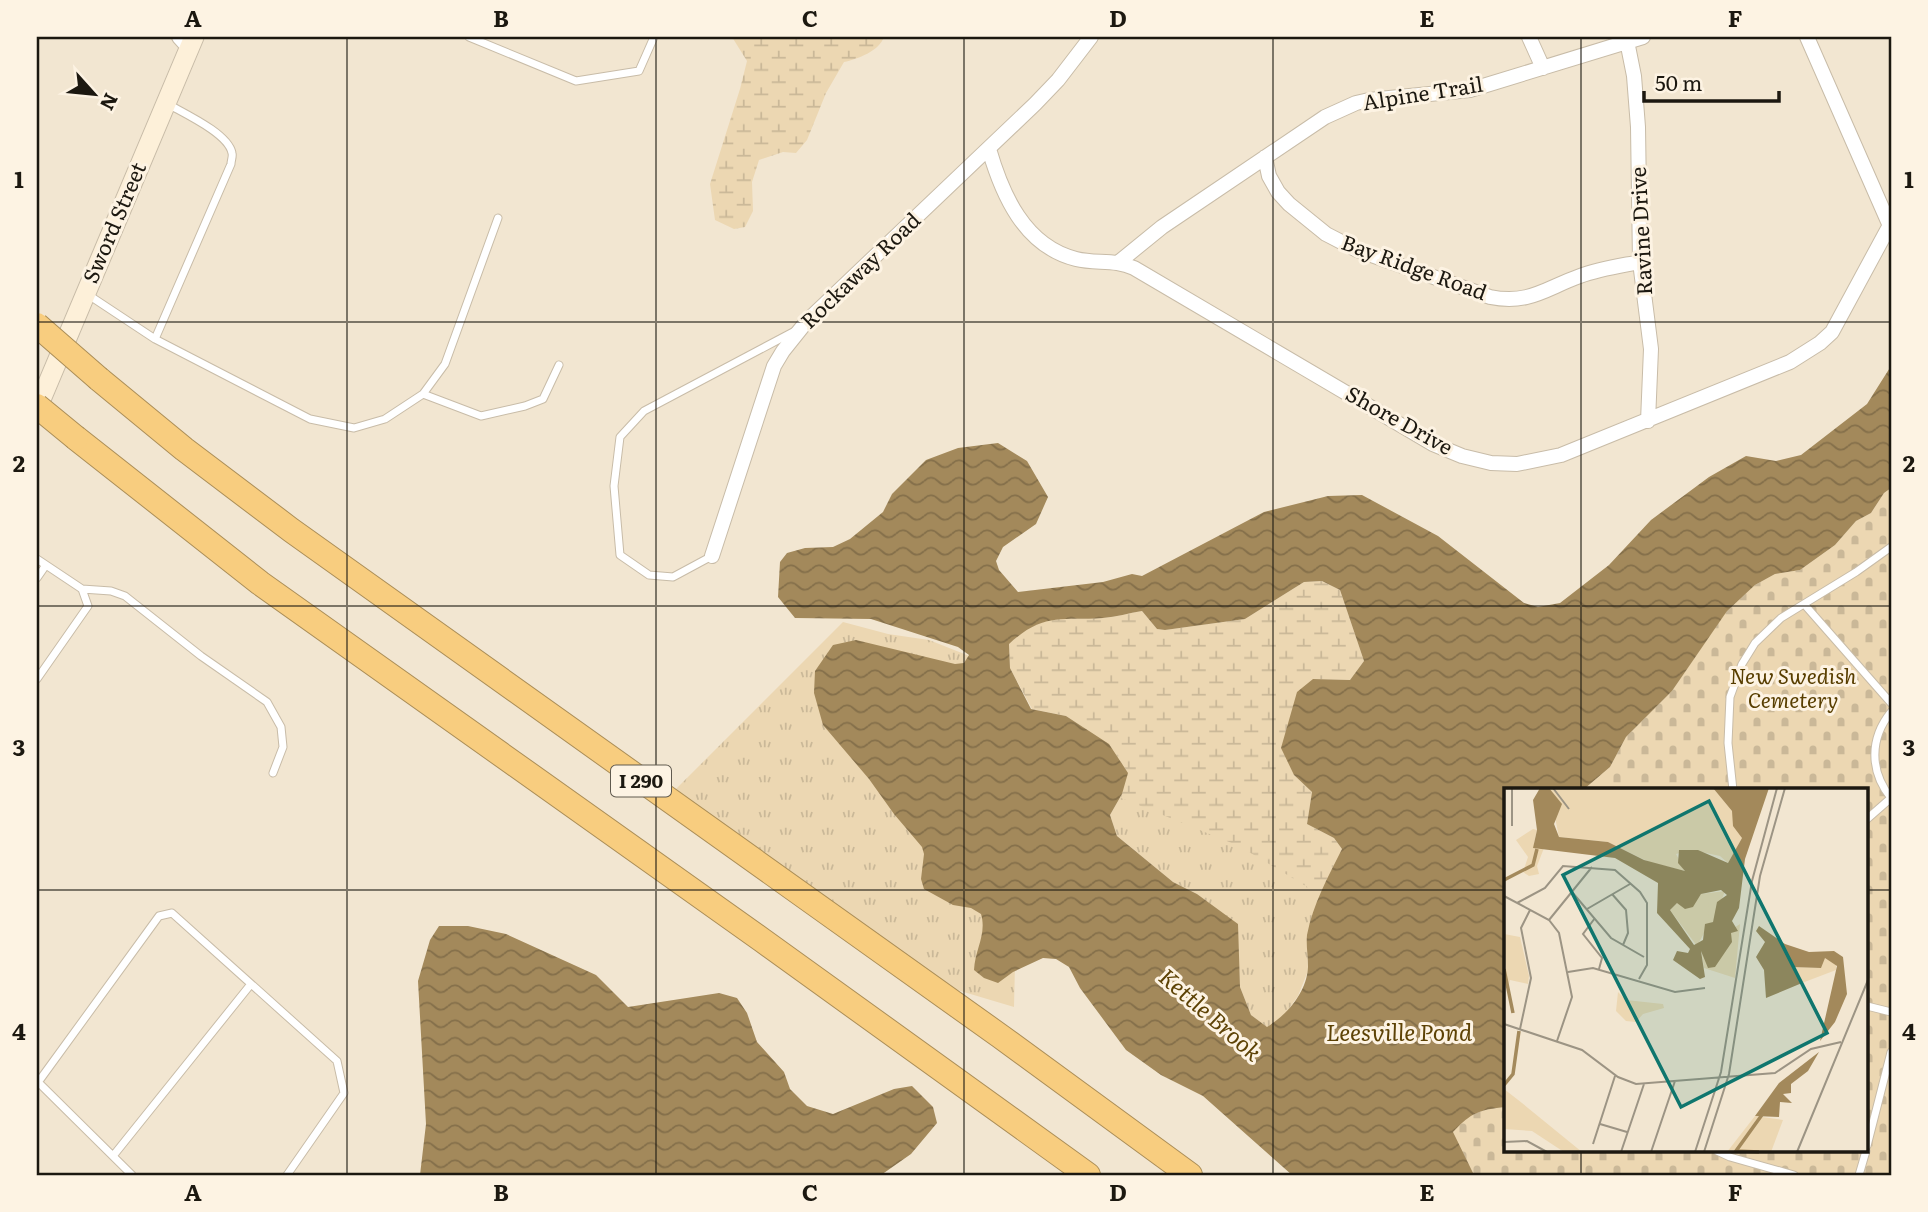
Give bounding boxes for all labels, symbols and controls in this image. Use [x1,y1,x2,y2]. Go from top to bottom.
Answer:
text: A [184,0,202,34]
text: B [493,0,509,34]
text: C [802,0,818,34]
text: D [1109,0,1127,34]
text: E [1419,0,1435,34]
text: F [1728,0,1743,34]
north arrow [60,60,130,130]
scale bar [1644,60,1779,104]
text: 50 m [1655,66,1702,97]
street label: Alpine Trail [1360,67,1485,116]
text: N [94,89,126,116]
street label: Sword Street [73,156,152,287]
text: 1 [14,161,24,195]
text: 1 [1904,161,1914,195]
street label: Ravine Drive [1621,166,1658,296]
street label: Rockaway Road [792,204,926,334]
street label: Bay Ridge Road [1338,225,1492,306]
street label: Shore Drive [1341,377,1460,461]
text: 2 [13,445,25,479]
text: 2 [1903,445,1915,479]
park label: New Swedish Cemetery [1730,659,1857,714]
text: 3 [13,729,25,763]
text: 3 [1903,729,1915,763]
road number: I 290 [611,766,671,796]
inset map [1504,788,1868,1152]
water label: Kettle Brook [1152,959,1270,1068]
text: 4 [12,1013,26,1047]
text: 4 [1902,1013,1916,1047]
water label: Leesville Pond [1326,1014,1473,1048]
text: A [184,1174,202,1208]
text: B [493,1174,509,1208]
text: C [802,1174,818,1208]
text: D [1109,1174,1127,1208]
text: E [1419,1174,1435,1208]
text: F [1728,1174,1743,1208]

